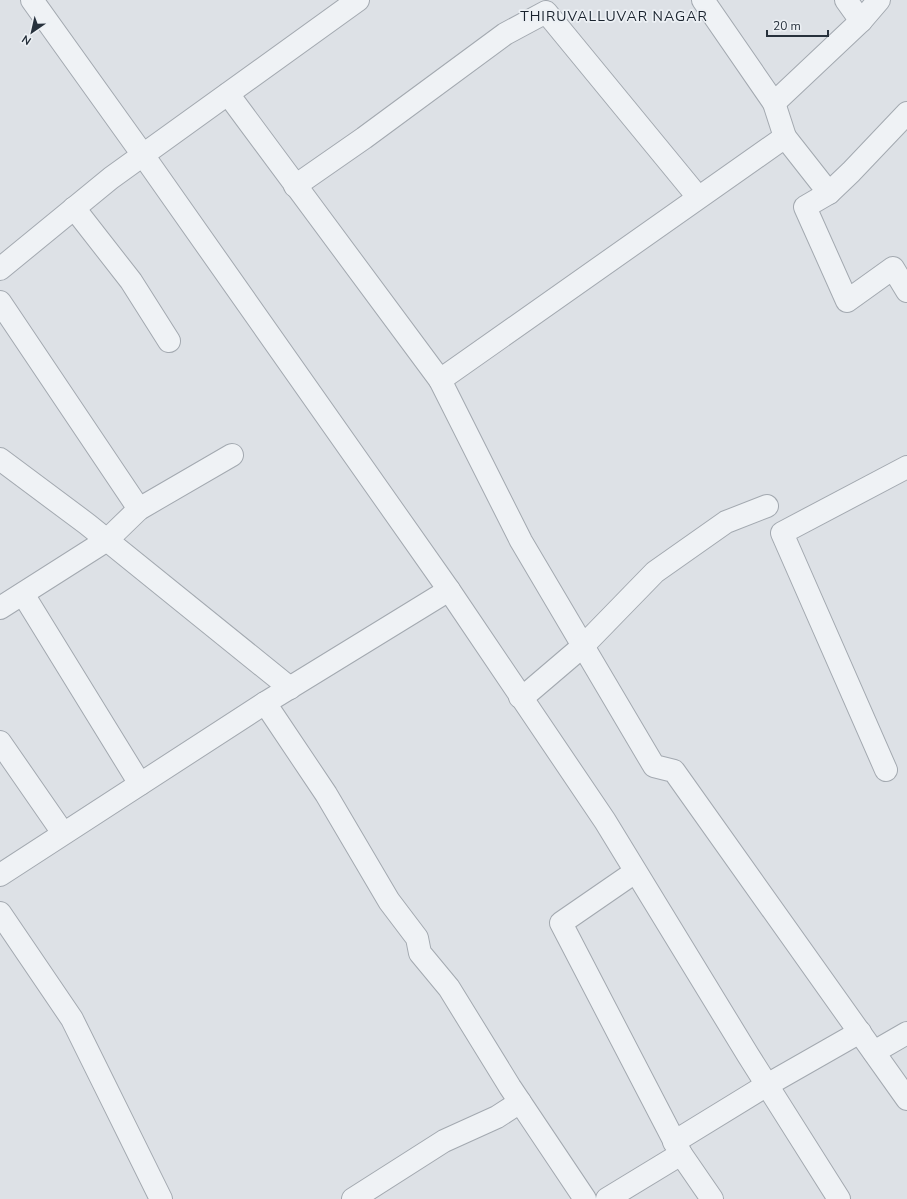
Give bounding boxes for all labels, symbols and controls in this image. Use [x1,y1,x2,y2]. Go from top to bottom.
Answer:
district label: THIRUVALLUVAR NAGAR [520,7,708,26]
north arrow [12,12,52,52]
scale bar [767,12,828,38]
text: 20 m [773,18,801,34]
text: N [19,31,34,48]

